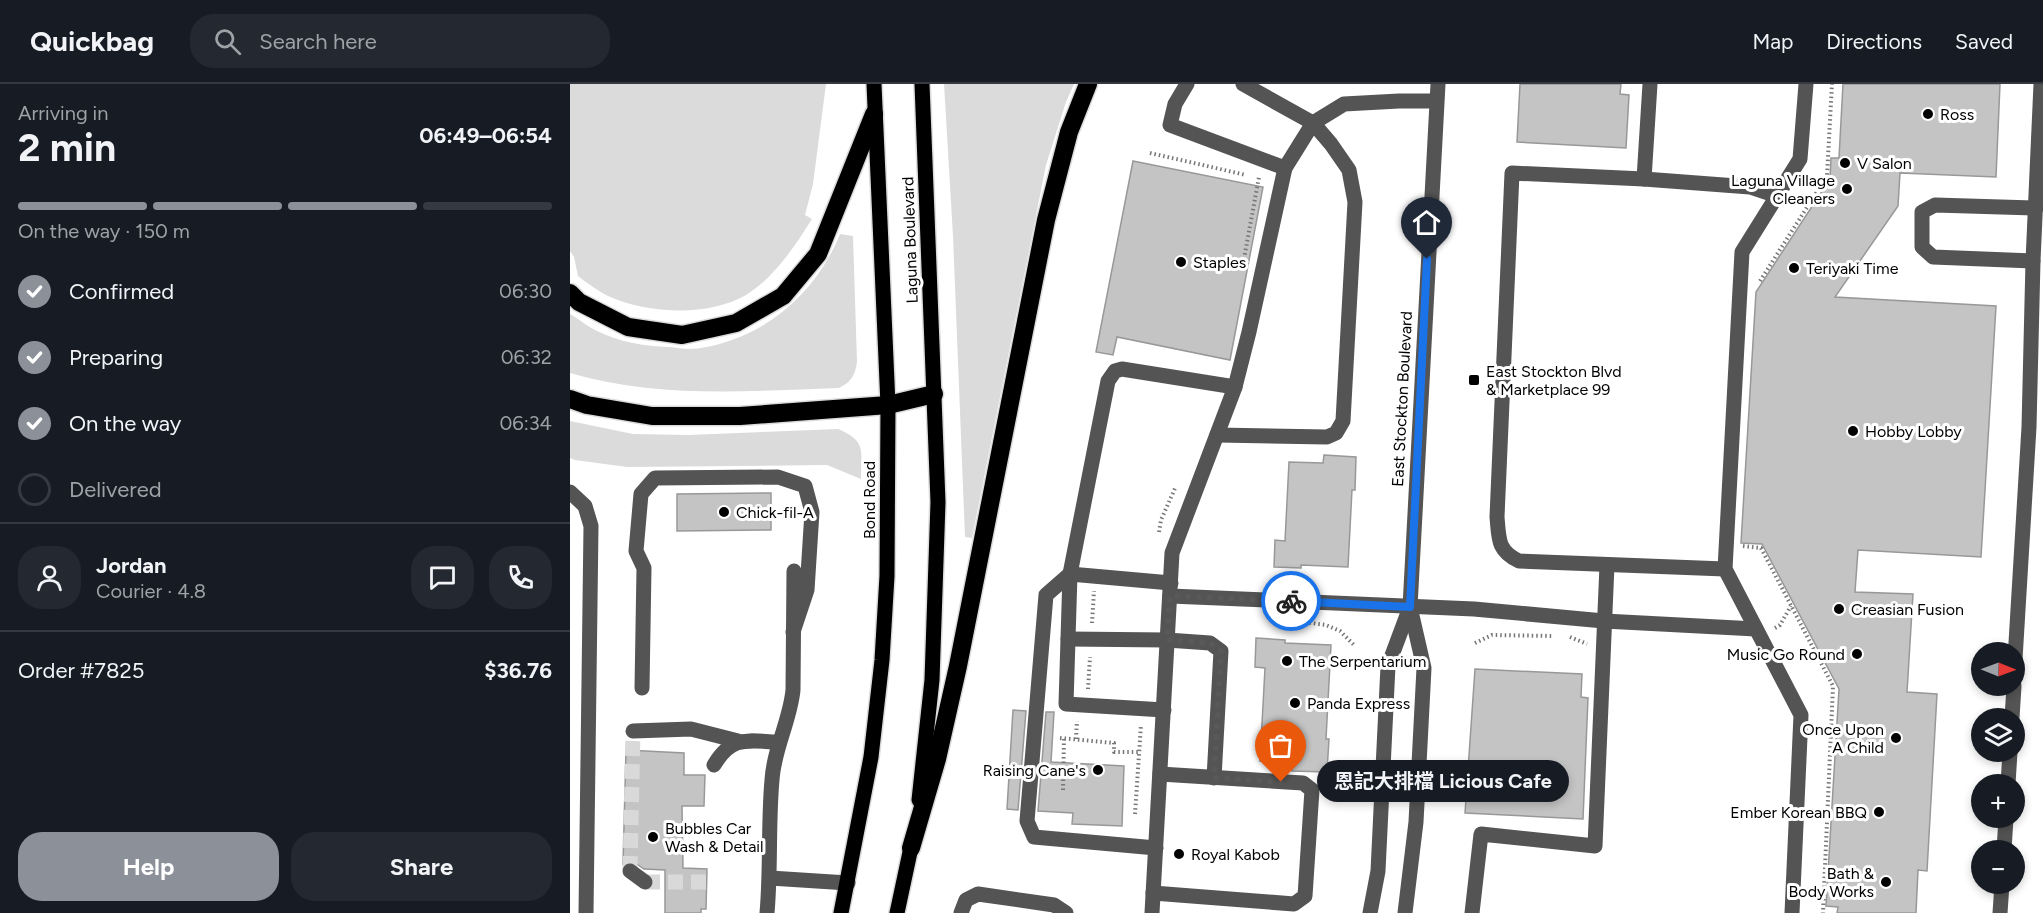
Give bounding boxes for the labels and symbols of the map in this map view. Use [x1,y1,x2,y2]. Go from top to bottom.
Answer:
place label: Ross [1940,105,1974,124]
marker: Ross [1921,107,1935,121]
place label: V Salon [1857,154,1912,173]
marker: V Salon [1838,156,1852,170]
place label: Laguna Village Cleaners [1731,171,1835,208]
street label: Laguna Boulevard [898,176,922,304]
marker: Laguna Village Cleaners [1840,182,1854,196]
pin [1401,197,1452,259]
place label: Staples [1193,253,1246,272]
marker: Staples [1174,255,1188,269]
place label: Teriyaki Time [1806,259,1899,278]
marker: Teriyaki Time [1787,261,1801,275]
street label: East Stockton Boulevard [1388,311,1416,487]
place label: East Stockton Blvd & Marketplace 99 [1486,362,1622,399]
marker: East Stockton Blvd & Marketplace 99 [1467,373,1481,387]
place label: Hobby Lobby [1865,422,1962,441]
marker: Hobby Lobby [1846,424,1860,438]
street label: Bond Road [860,461,879,539]
place label: Chick-fil-A [736,503,814,522]
marker: Chick-fil-A [717,505,731,519]
courier [1261,571,1321,631]
place label: Creasian Fusion [1851,600,1964,619]
marker: Creasian Fusion [1832,602,1846,616]
north arrow [1971,642,2025,696]
place label: Music Go Round [1727,645,1845,664]
marker: Music Go Round [1850,647,1864,661]
place label: The Serpentarium [1299,652,1426,671]
marker: The Serpentarium [1280,654,1294,668]
place label: Panda Express [1307,694,1410,713]
marker: Panda Express [1288,696,1302,710]
pin [1255,720,1306,782]
place label: Once Upon A Child [1802,720,1884,757]
marker: Once Upon A Child [1889,731,1903,745]
place label: Raising Cane's [983,761,1086,780]
callout: 恩記大排檔 Licious Cafe [1317,761,1569,803]
marker: Raising Cane's [1091,763,1105,777]
place label: Ember Korean BBQ [1730,803,1867,822]
marker: Ember Korean BBQ [1872,805,1886,819]
place label: Bubbles Car Wash & Detail [665,819,764,856]
marker: Bubbles Car Wash & Detail [646,830,660,844]
place label: Royal Kabob [1191,845,1280,864]
marker: Royal Kabob [1172,847,1186,861]
place label: Bath & Body Works [1789,864,1875,901]
marker: Bath & Body Works [1879,875,1893,889]

